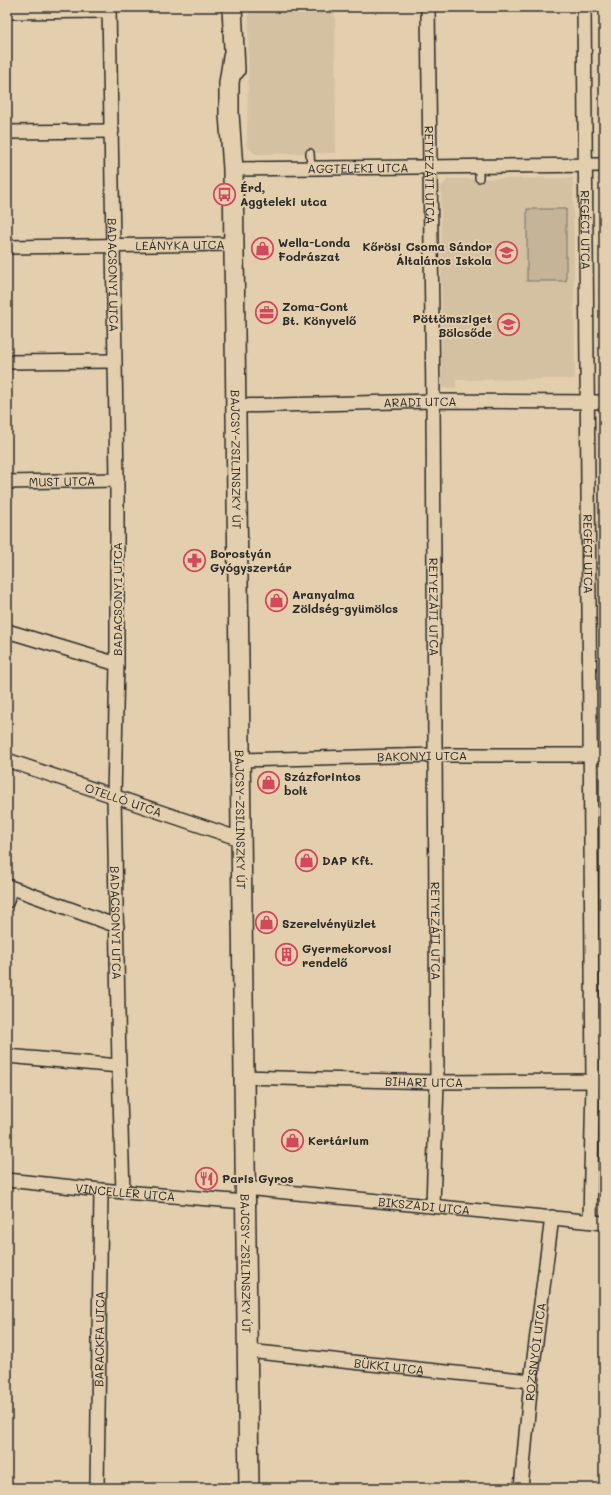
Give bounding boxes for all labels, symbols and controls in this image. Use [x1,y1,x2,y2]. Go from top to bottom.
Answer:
street label: RETYEZÁTI UTCA [422,126,439,224]
street label: AGGTELEKI UTCA [307,159,409,176]
place label: Érd, Aggteleki utca [240,179,327,209]
bus stop icon: Érd, Aggteleki utca [211,181,237,207]
street label: REGÉCI UTCA [578,190,594,270]
street label: BADACSONYI UTCA [105,218,122,332]
place label: Wella-Londa Fodrászat [278,234,350,264]
street label: LEÁNYKA UTCA [135,236,225,253]
shop icon: Wella-Londa Fodrászat [250,236,276,262]
place label: Kőrösi Csoma Sándor Általános Iskola [363,238,492,268]
school or university icon: Kőrösi Csoma Sándor Általános Iskola [494,240,520,266]
place label: Zoma-Cont Bt. Könyvelő [282,298,356,328]
office icon: Zoma-Cont Bt. Könyvelő [253,300,279,326]
place label: Pöttömsziget Bölcsőde [413,310,492,340]
school or university icon: Pöttömsziget Bölcsőde [495,312,521,338]
street label: BAJCSY-ZSILINSZKY ÚT [228,390,245,530]
street label: ARADI UTCA [383,393,457,410]
street label: MUST UTCA [29,472,95,490]
street label: REGÉCI UTCA [580,514,597,594]
street label: BADACSONYI UTCA [109,542,125,656]
place label: Borostyán Gyógyszertár [210,545,292,575]
pharmacy icon: Borostyán Gyógyszertár [182,547,208,573]
street label: RETYEZÁTI UTCA [426,558,442,656]
place label: Aranyalma Zöldség-gyümölcs [292,586,398,616]
shop icon: Aranyalma Zöldség-gyümölcs [264,588,290,614]
street label: BAKONYI UTCA [377,747,467,764]
street label: BAJCSY-ZSILINSZKY ÚT [232,750,250,890]
place label: Százforintos bolt [284,768,361,798]
shop icon: Százforintos bolt [255,770,281,796]
street label: OTELLÓ UTCA [83,779,164,820]
shop icon: DAP Kft. [293,847,319,873]
place label: DAP Kft. [322,852,374,868]
street label: BADACSONYI UTCA [107,866,125,980]
street label: RETYEZÁTI UTCA [428,882,444,980]
shop icon: Szerelvényüzlet [254,910,280,936]
place label: Szerelvényüzlet [282,915,376,931]
place label: Gyermekorvosi rendelő [302,940,392,970]
building icon: Gyermekorvosi rendelő [273,942,299,968]
street label: BIHARI UTCA [385,1073,463,1090]
shop icon: Kertárium [279,1127,305,1153]
place label: Kertárium [308,1132,369,1148]
restaurant icon: Paris Gyros [193,1165,219,1191]
place label: Paris Gyros [222,1170,294,1186]
street label: VINCELLÉR UTCA [75,1179,176,1204]
street label: BAJCSY-ZSILINSZKY ÚT [237,1193,255,1334]
street label: BIKSZÁDI UTCA [378,1193,471,1218]
street label: BARACKFA UTCA [90,1291,108,1387]
street label: ROZSNYÓI UTCA [521,1302,549,1402]
street label: BÜKKI UTCA [353,1354,425,1378]

